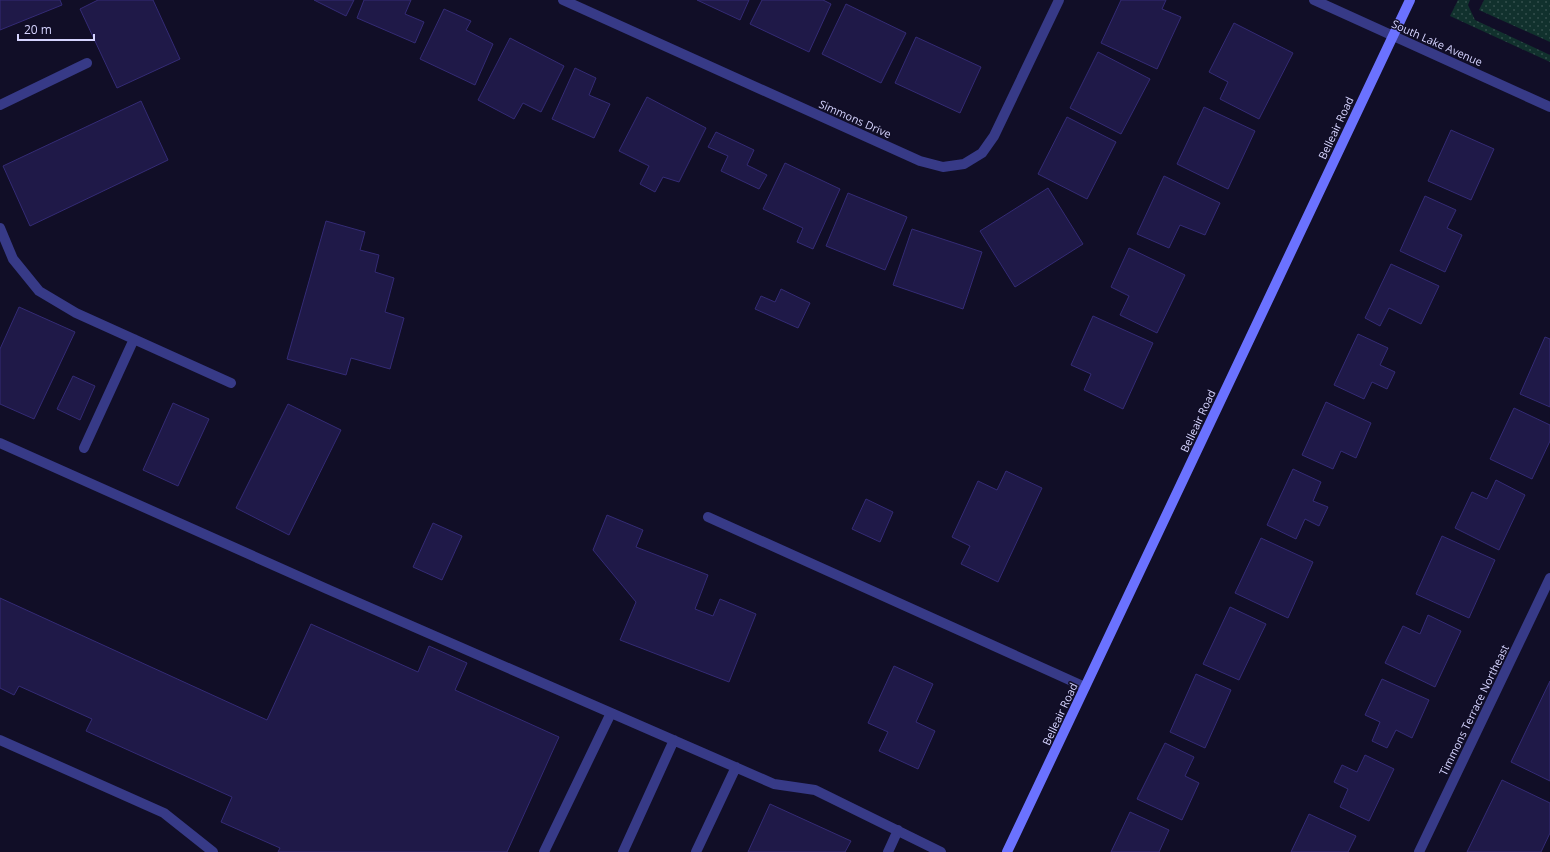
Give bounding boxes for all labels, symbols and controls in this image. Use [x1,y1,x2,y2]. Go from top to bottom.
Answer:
scale bar [18,16,94,42]
street label: South Lake Avenue [1389,16,1485,69]
text: 20 m [24,21,52,38]
street label: Belleair Road [1314,94,1357,162]
street label: Simmons Drive [817,96,894,141]
street label: Belleair Road [1176,387,1219,455]
street label: Timmons Terrace Northeast [1435,642,1512,778]
street label: Belleair Road [1038,680,1081,748]

